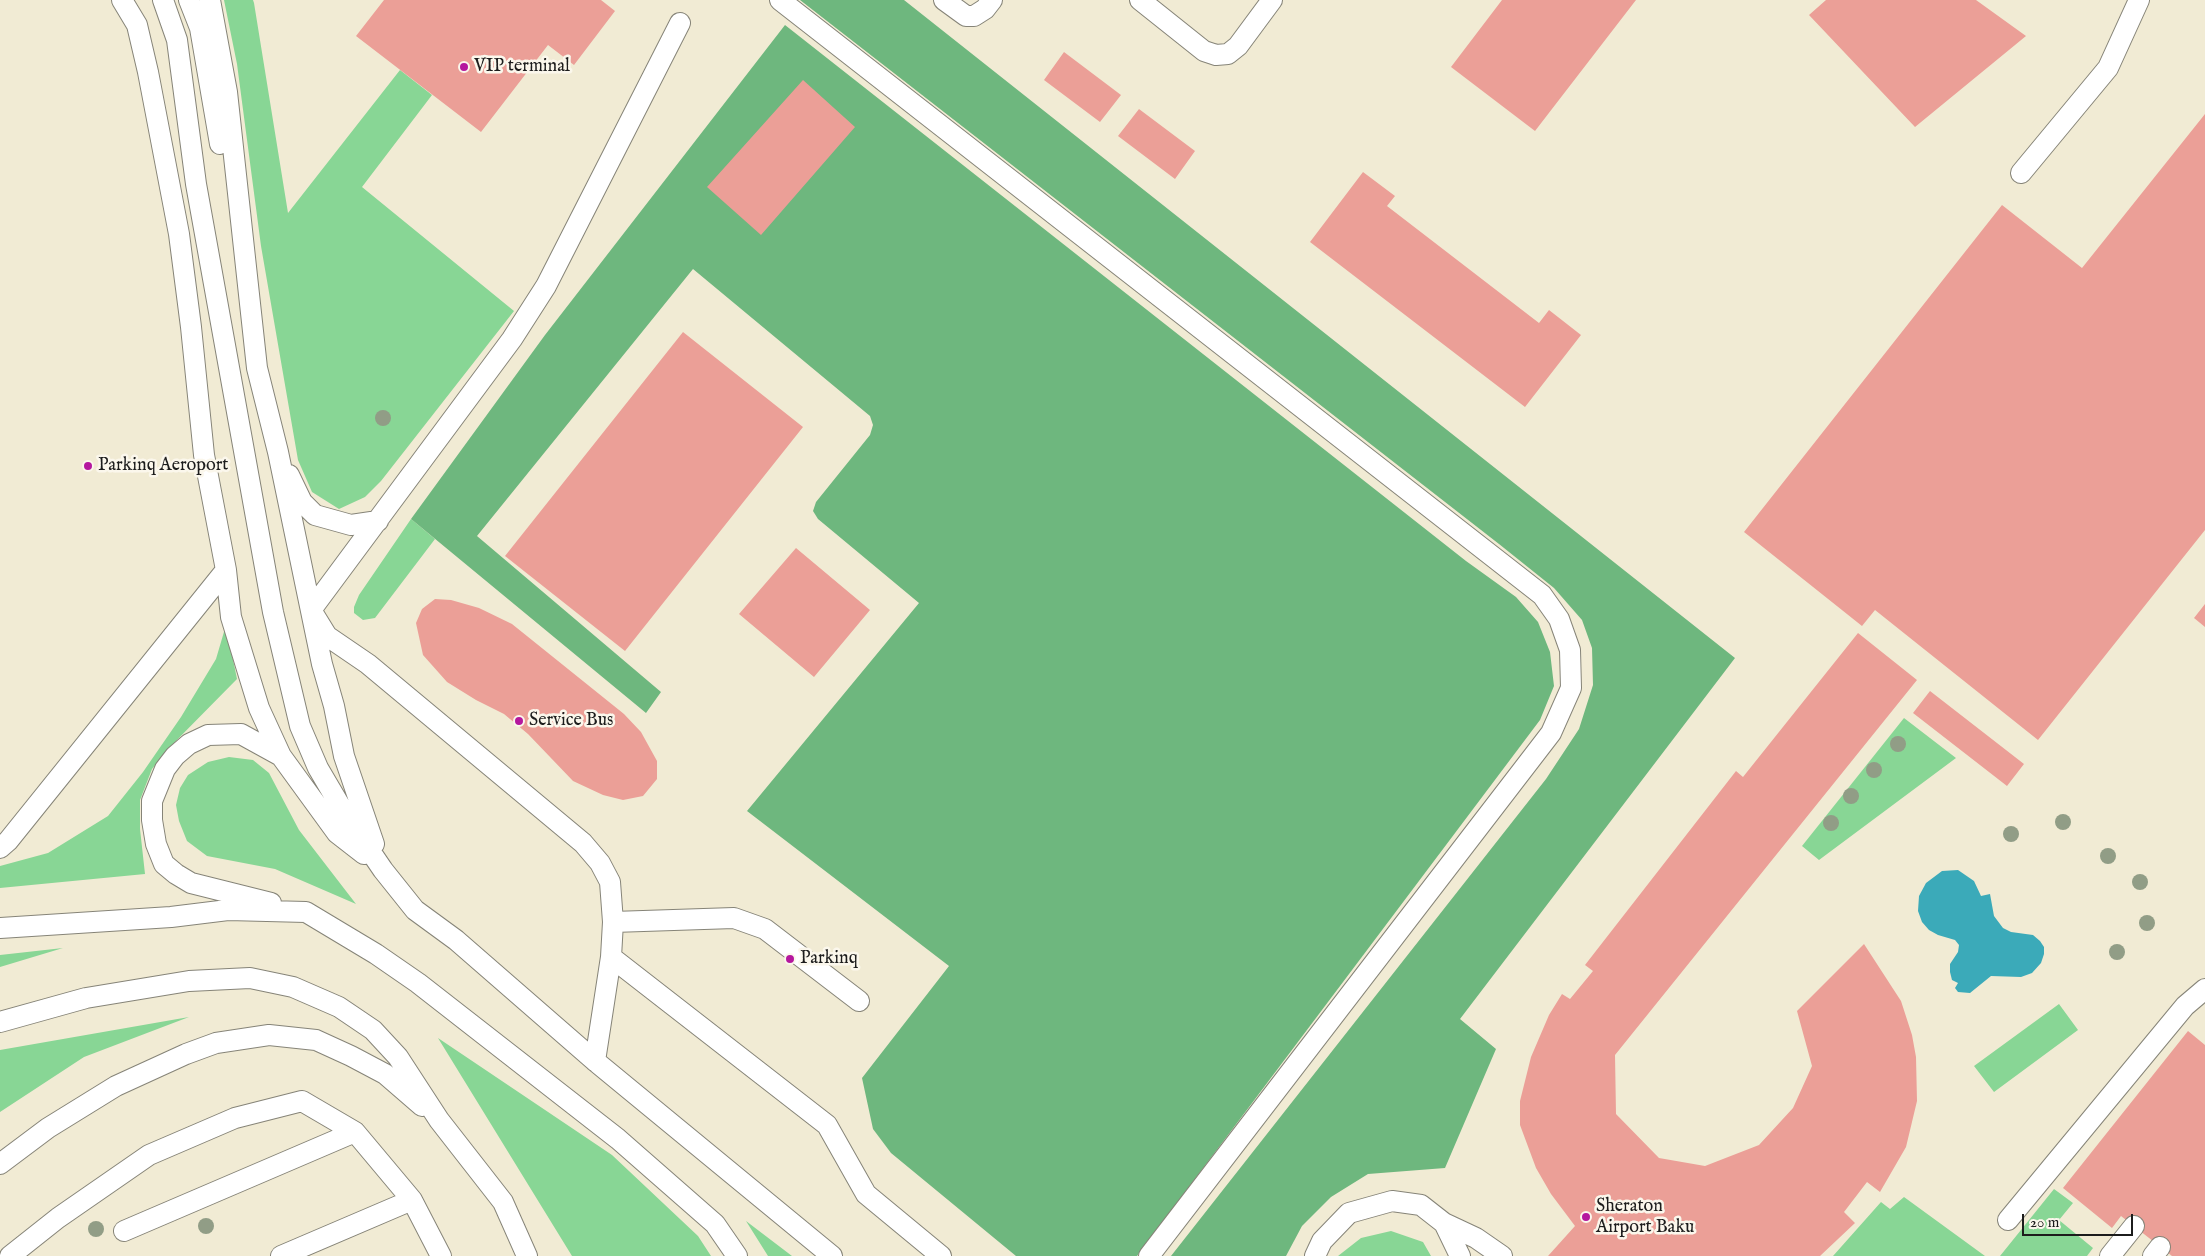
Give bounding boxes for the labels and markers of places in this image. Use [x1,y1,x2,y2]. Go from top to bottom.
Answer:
place label: VIP terminal [474,56,570,78]
marker: VIP terminal [458,61,470,73]
place label: Parkinq Aeroport [98,455,228,477]
marker: Parkinq Aeroport [82,460,94,472]
place label: Service Bus [529,710,613,732]
marker: Service Bus [513,715,525,727]
place label: Parkinq [800,948,858,970]
marker: Parkinq [784,953,796,965]
place label: Sheraton Airport Baku [1596,1196,1694,1238]
marker: Sheraton Airport Baku [1580,1211,1592,1223]

